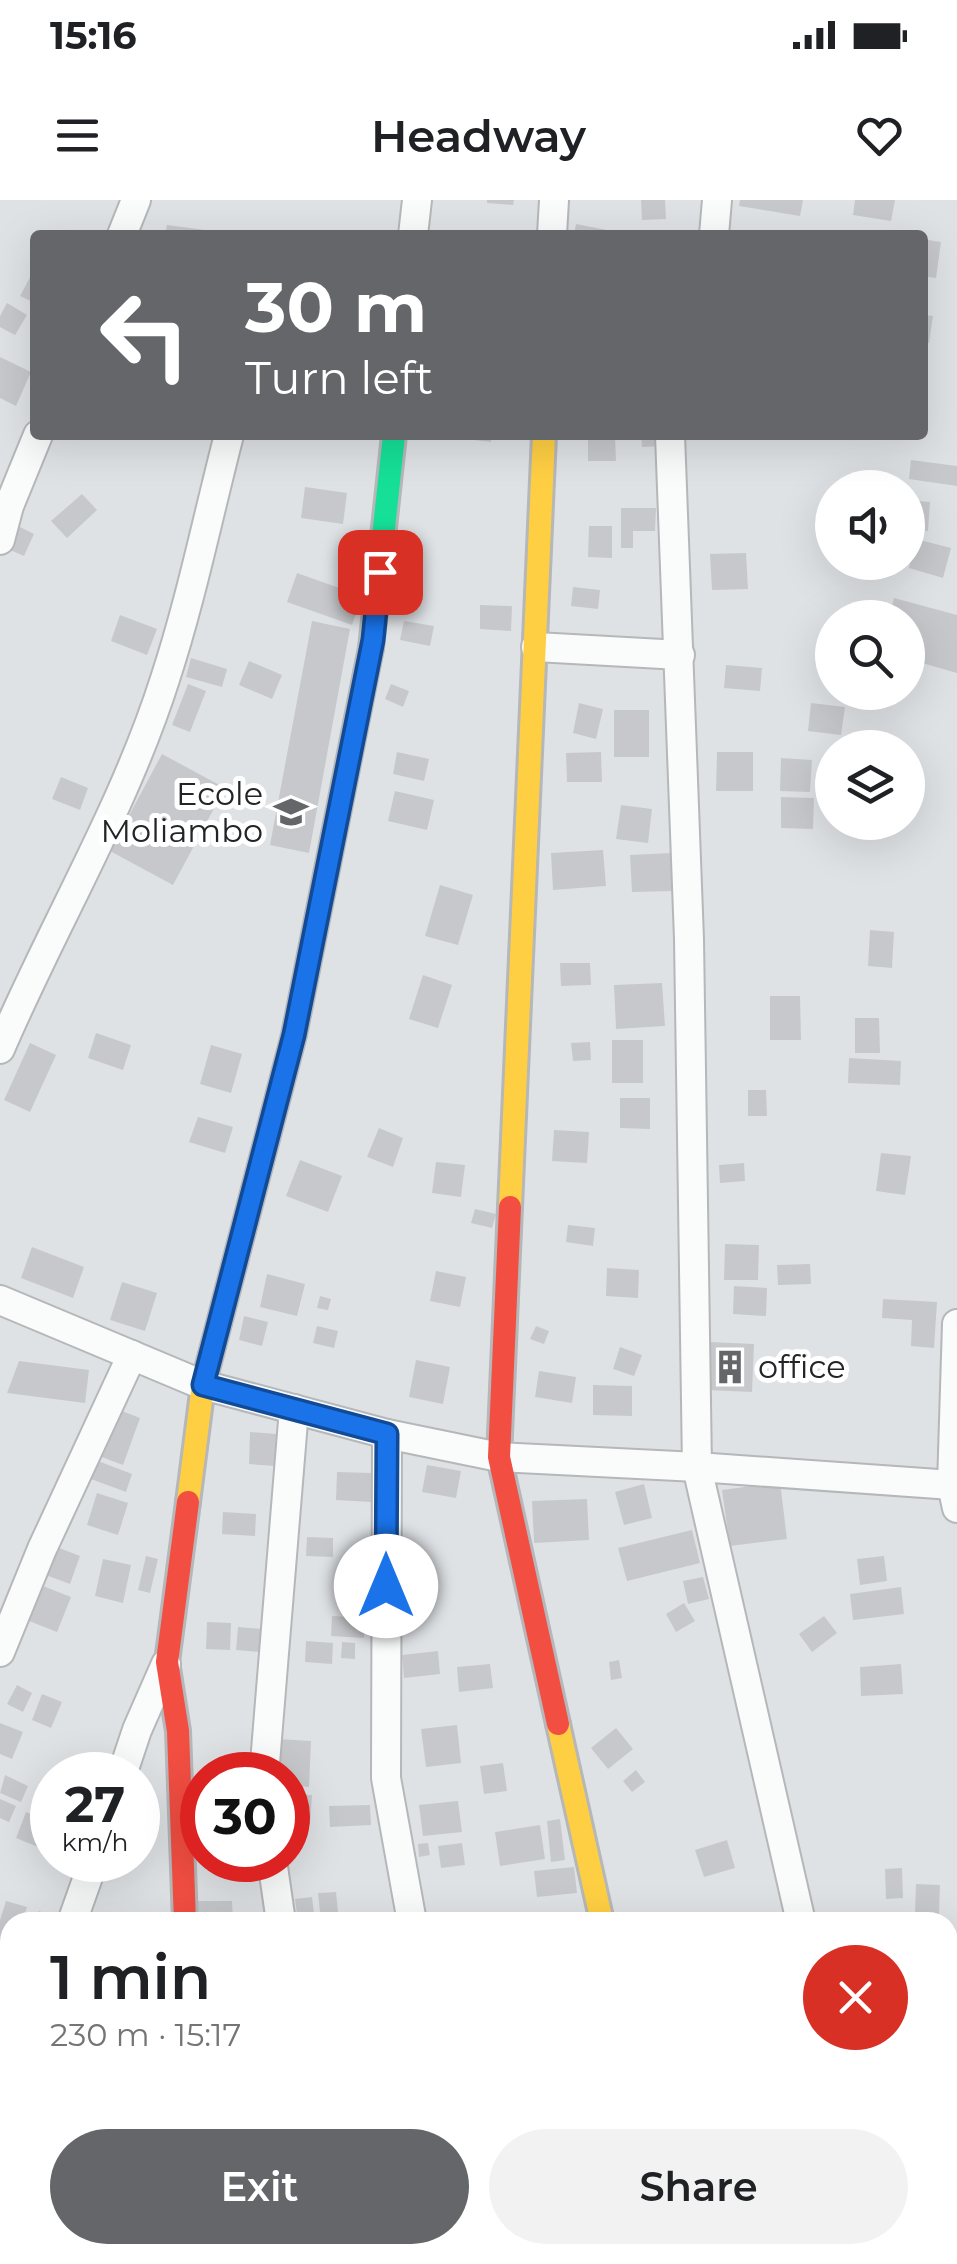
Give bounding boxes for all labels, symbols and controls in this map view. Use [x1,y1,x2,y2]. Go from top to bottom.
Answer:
text: 15:16 [50,12,137,59]
icon: menu [50,108,105,163]
text: Headway [371,108,586,163]
icon: heart [852,108,907,163]
text: 30 m [245,264,427,350]
icon: left [80,270,210,400]
text: Turn left [245,350,433,405]
map controls [815,470,925,840]
button: sound [815,470,925,580]
pin [338,530,423,615]
icon: arrive [353,545,408,600]
button: search [815,600,925,710]
button: layers [815,730,925,840]
place label: Ecole Moliambo [101,774,263,850]
school or university icon: Ecole Moliambo [272,793,310,831]
place label: office [758,1347,845,1386]
building icon: office [711,1348,749,1386]
position arrow [334,1534,438,1638]
speed limit sign: 30 [180,1752,310,1882]
text: 27 [65,1774,125,1835]
text: km/h [62,1827,128,1857]
text: 1 min [50,1941,211,2014]
button: close [803,1945,908,2050]
text: 230 m · 15:17 [50,2015,241,2054]
button: Exit [50,2129,469,2244]
button: Share [489,2129,908,2244]

